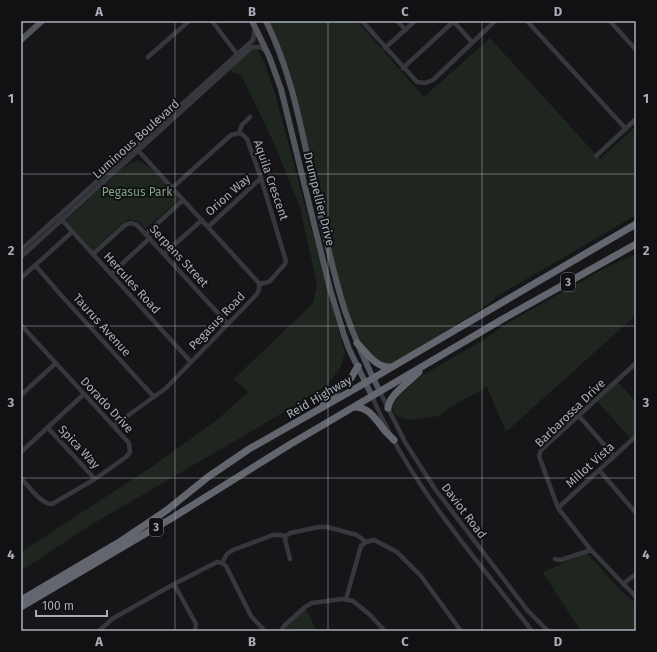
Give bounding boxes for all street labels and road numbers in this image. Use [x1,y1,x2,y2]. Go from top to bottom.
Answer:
street label: Luminous Boulevard [90,97,182,181]
street label: Aquila Crescent [251,138,291,223]
street label: Drumpellier Drive [301,151,337,247]
street label: Orion Way [203,171,253,219]
street label: Serpens Street [147,222,212,290]
street label: Hercules Road [101,249,163,317]
road number: 3 [561,273,575,291]
street label: Pegasus Road [186,289,248,353]
street label: Taurus Avenue [70,291,134,359]
street label: Reid Highway [284,373,354,421]
street label: Dorado Drive [78,374,136,436]
street label: Barbarossa Drive [532,376,608,450]
street label: Spica Way [55,422,103,472]
street label: Millot Vista [563,440,617,490]
street label: Daviot Road [439,481,489,541]
road number: 3 [149,518,163,536]

